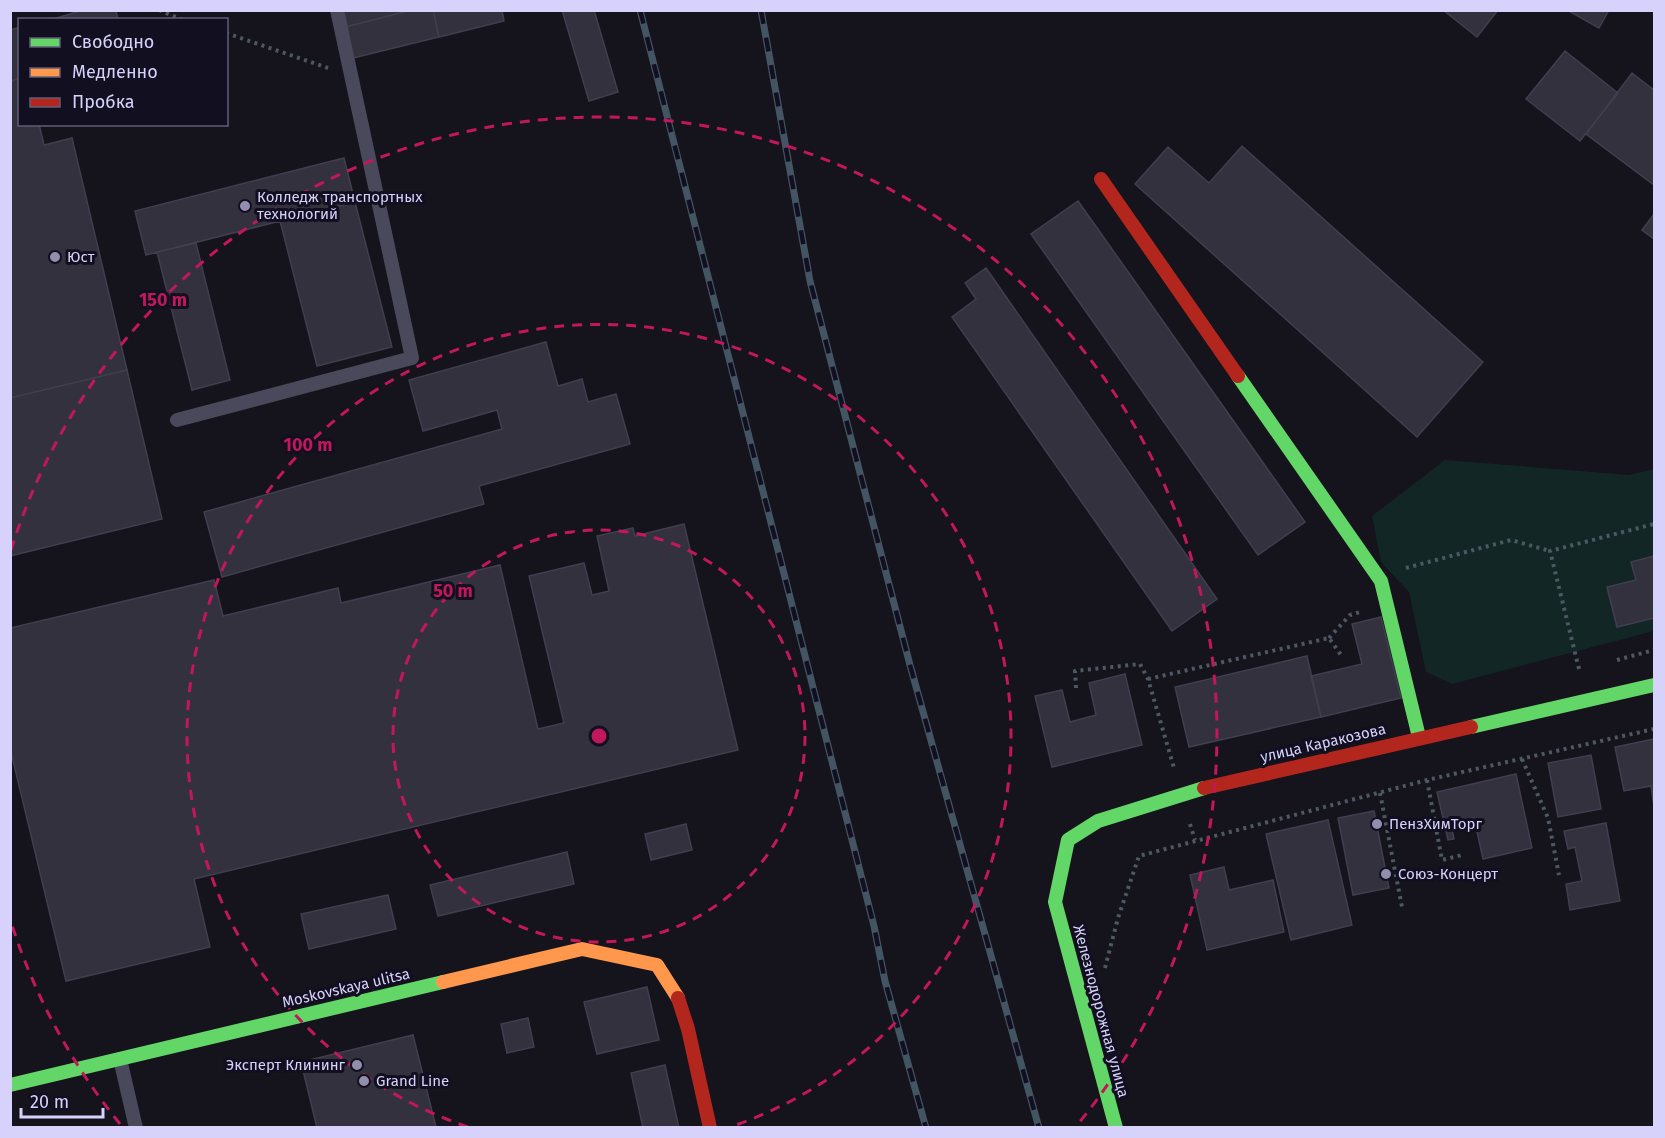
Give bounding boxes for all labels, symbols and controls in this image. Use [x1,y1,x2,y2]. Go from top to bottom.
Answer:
legend [18,18,228,126]
text: Свободно [72,31,154,53]
text: Медленно [72,61,158,83]
text: Пробка [72,91,135,113]
place label: Колледж транспортных технологий [257,188,423,223]
marker: Колледж транспортных технологий [238,199,252,213]
place label: Юст [67,248,95,266]
marker: Юст [48,250,62,264]
text: 150 m [139,289,187,311]
text: 100 m [284,434,332,456]
text: 50 m [433,580,473,602]
street label: улица Каракозова [1258,720,1388,766]
centre of rings [589,726,609,746]
place label: ПензХимТорг [1389,815,1482,833]
marker: ПензХимТорг [1370,817,1384,831]
place label: Союз-Концерт [1398,865,1498,883]
marker: Союз-Концерт [1379,867,1393,881]
street label: Железнодорожная улица [1069,923,1133,1099]
street label: Moskovskaya ulitsa [280,965,412,1011]
place label: Эксперт Клининг [226,1056,346,1074]
marker: Эксперт Клининг [350,1058,364,1072]
place label: Grand Line [376,1072,449,1090]
marker: Grand Line [357,1074,371,1088]
scale bar [21,1081,104,1119]
text: 20 m [30,1091,69,1113]

